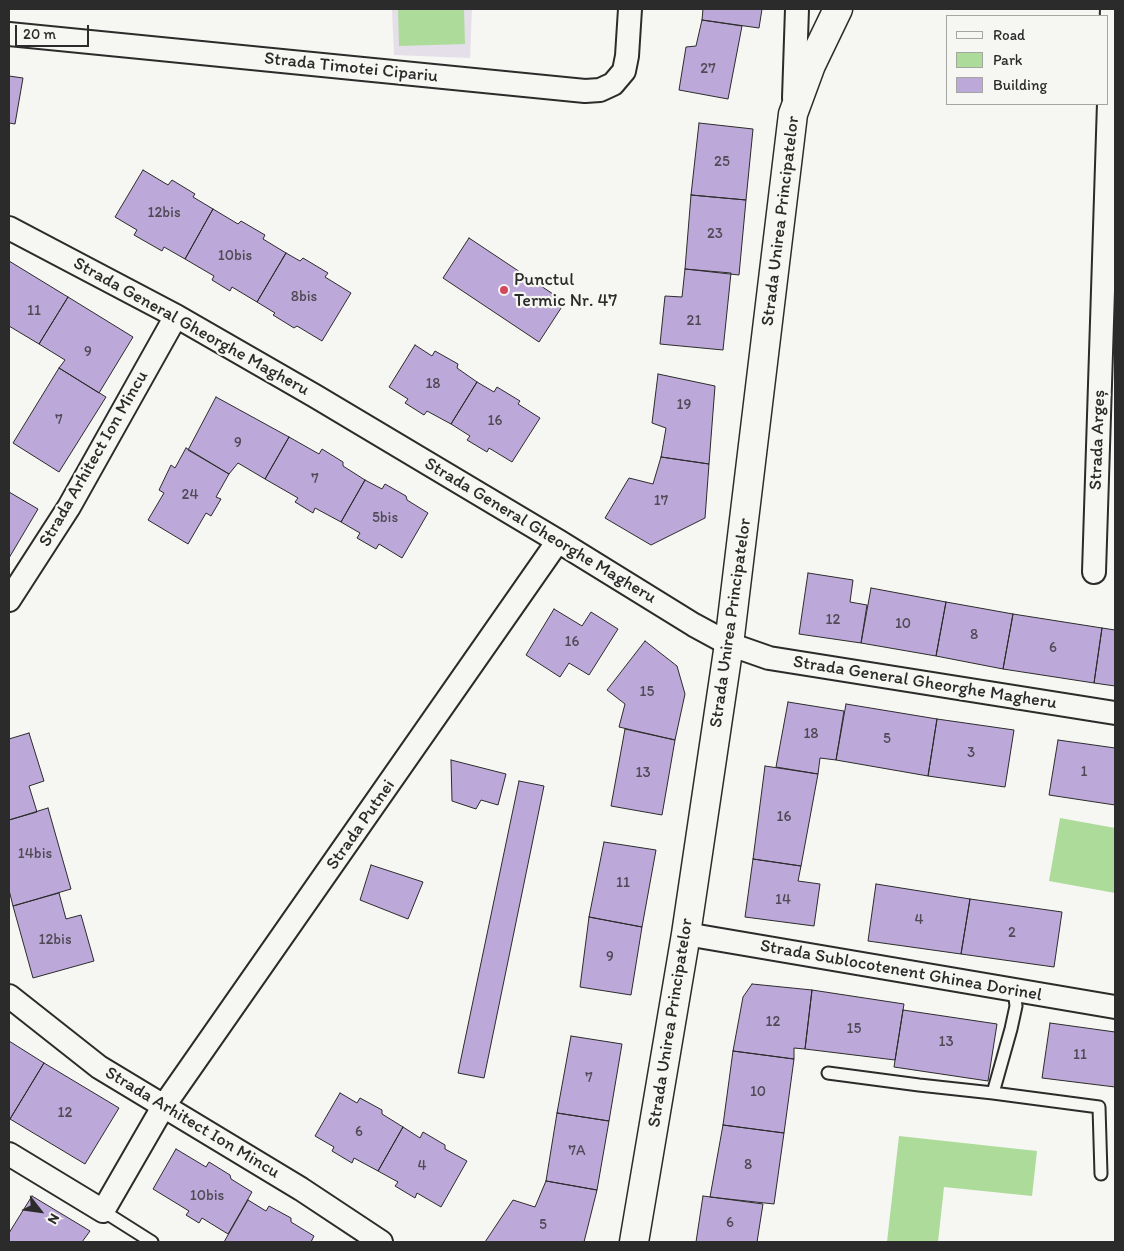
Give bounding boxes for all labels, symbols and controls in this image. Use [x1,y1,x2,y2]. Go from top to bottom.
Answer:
scale bar [18,15,91,47]
legend [946,15,1109,105]
text: 20 m [23,25,56,43]
text: Road [993,26,1025,44]
street label: Strada Timotei Cipariu [263,48,439,88]
text: Park [993,51,1023,69]
house number: 27 [700,60,716,78]
text: Building [993,76,1047,94]
street label: Strada Unirea Principatelor [757,115,805,327]
house number: 25 [714,153,730,171]
house number: 12bis [147,204,181,222]
house number: 23 [707,225,723,243]
house number: 10bis [218,247,252,265]
street label: Strada General Gheorghe Magheru [69,253,313,401]
place label: Punctul Termic Nr. 47 [514,269,617,312]
marker: Punctul Termic Nr. 47 [498,284,510,296]
house number: 8bis [291,288,317,306]
house number: 11 [27,302,41,320]
house number: 21 [687,312,701,330]
house number: 9 [84,343,92,361]
street label: Strada Arhitect Ion Mincu [35,367,153,551]
house number: 18 [425,375,441,393]
street label: Strada Argeș [1085,390,1111,490]
house number: 19 [677,396,691,414]
house number: 7 [55,411,63,429]
house number: 16 [488,412,502,430]
house number: 9 [234,434,242,452]
street label: Strada General Gheorghe Magheru [420,453,660,609]
house number: 7 [311,470,319,488]
house number: 24 [182,486,198,504]
house number: 17 [654,492,668,510]
house number: 5bis [372,509,398,527]
street label: Strada Unirea Principatelor [706,517,756,729]
house number: 12 [826,611,840,629]
house number: 10 [895,615,911,633]
house number: 8 [970,626,978,644]
house number: 16 [565,633,579,651]
house number: 6 [1049,639,1057,657]
street label: Strada General Gheorghe Magheru [792,651,1058,715]
house number: 15 [640,683,654,701]
house number: 18 [803,725,819,743]
house number: 5 [883,730,891,748]
house number: 3 [967,744,975,762]
house number: 1 [1081,763,1087,781]
house number: 13 [635,764,651,782]
street label: Strada Putnei [322,776,400,874]
house number: 16 [777,808,791,826]
house number: 14bis [18,845,52,863]
house number: 11 [616,874,630,892]
house number: 14 [775,891,791,909]
house number: 4 [914,911,924,929]
street label: Strada Unirea Principatelor [644,917,698,1129]
house number: 2 [1008,924,1016,942]
house number: 12bis [38,931,72,949]
street label: Strada Sublocotenent Ghinea Dorinel [758,936,1044,1006]
house number: 9 [606,948,614,966]
house number: 12 [766,1013,780,1031]
house number: 15 [847,1020,861,1038]
house number: 13 [938,1033,954,1051]
house number: 11 [1073,1046,1087,1064]
street label: Strada Arhitect Ion Mincu [101,1062,283,1184]
house number: 7 [585,1069,593,1087]
house number: 10 [750,1083,766,1101]
house number: 12 [58,1104,72,1122]
house number: 6 [355,1123,363,1141]
house number: 7A [568,1142,586,1160]
house number: 8 [744,1156,752,1174]
house number: 4 [417,1157,427,1175]
north arrow [15,1186,65,1236]
house number: 10bis [190,1187,224,1205]
text: N [44,1210,63,1227]
house number: 6 [726,1214,734,1232]
house number: 5 [539,1216,547,1234]

